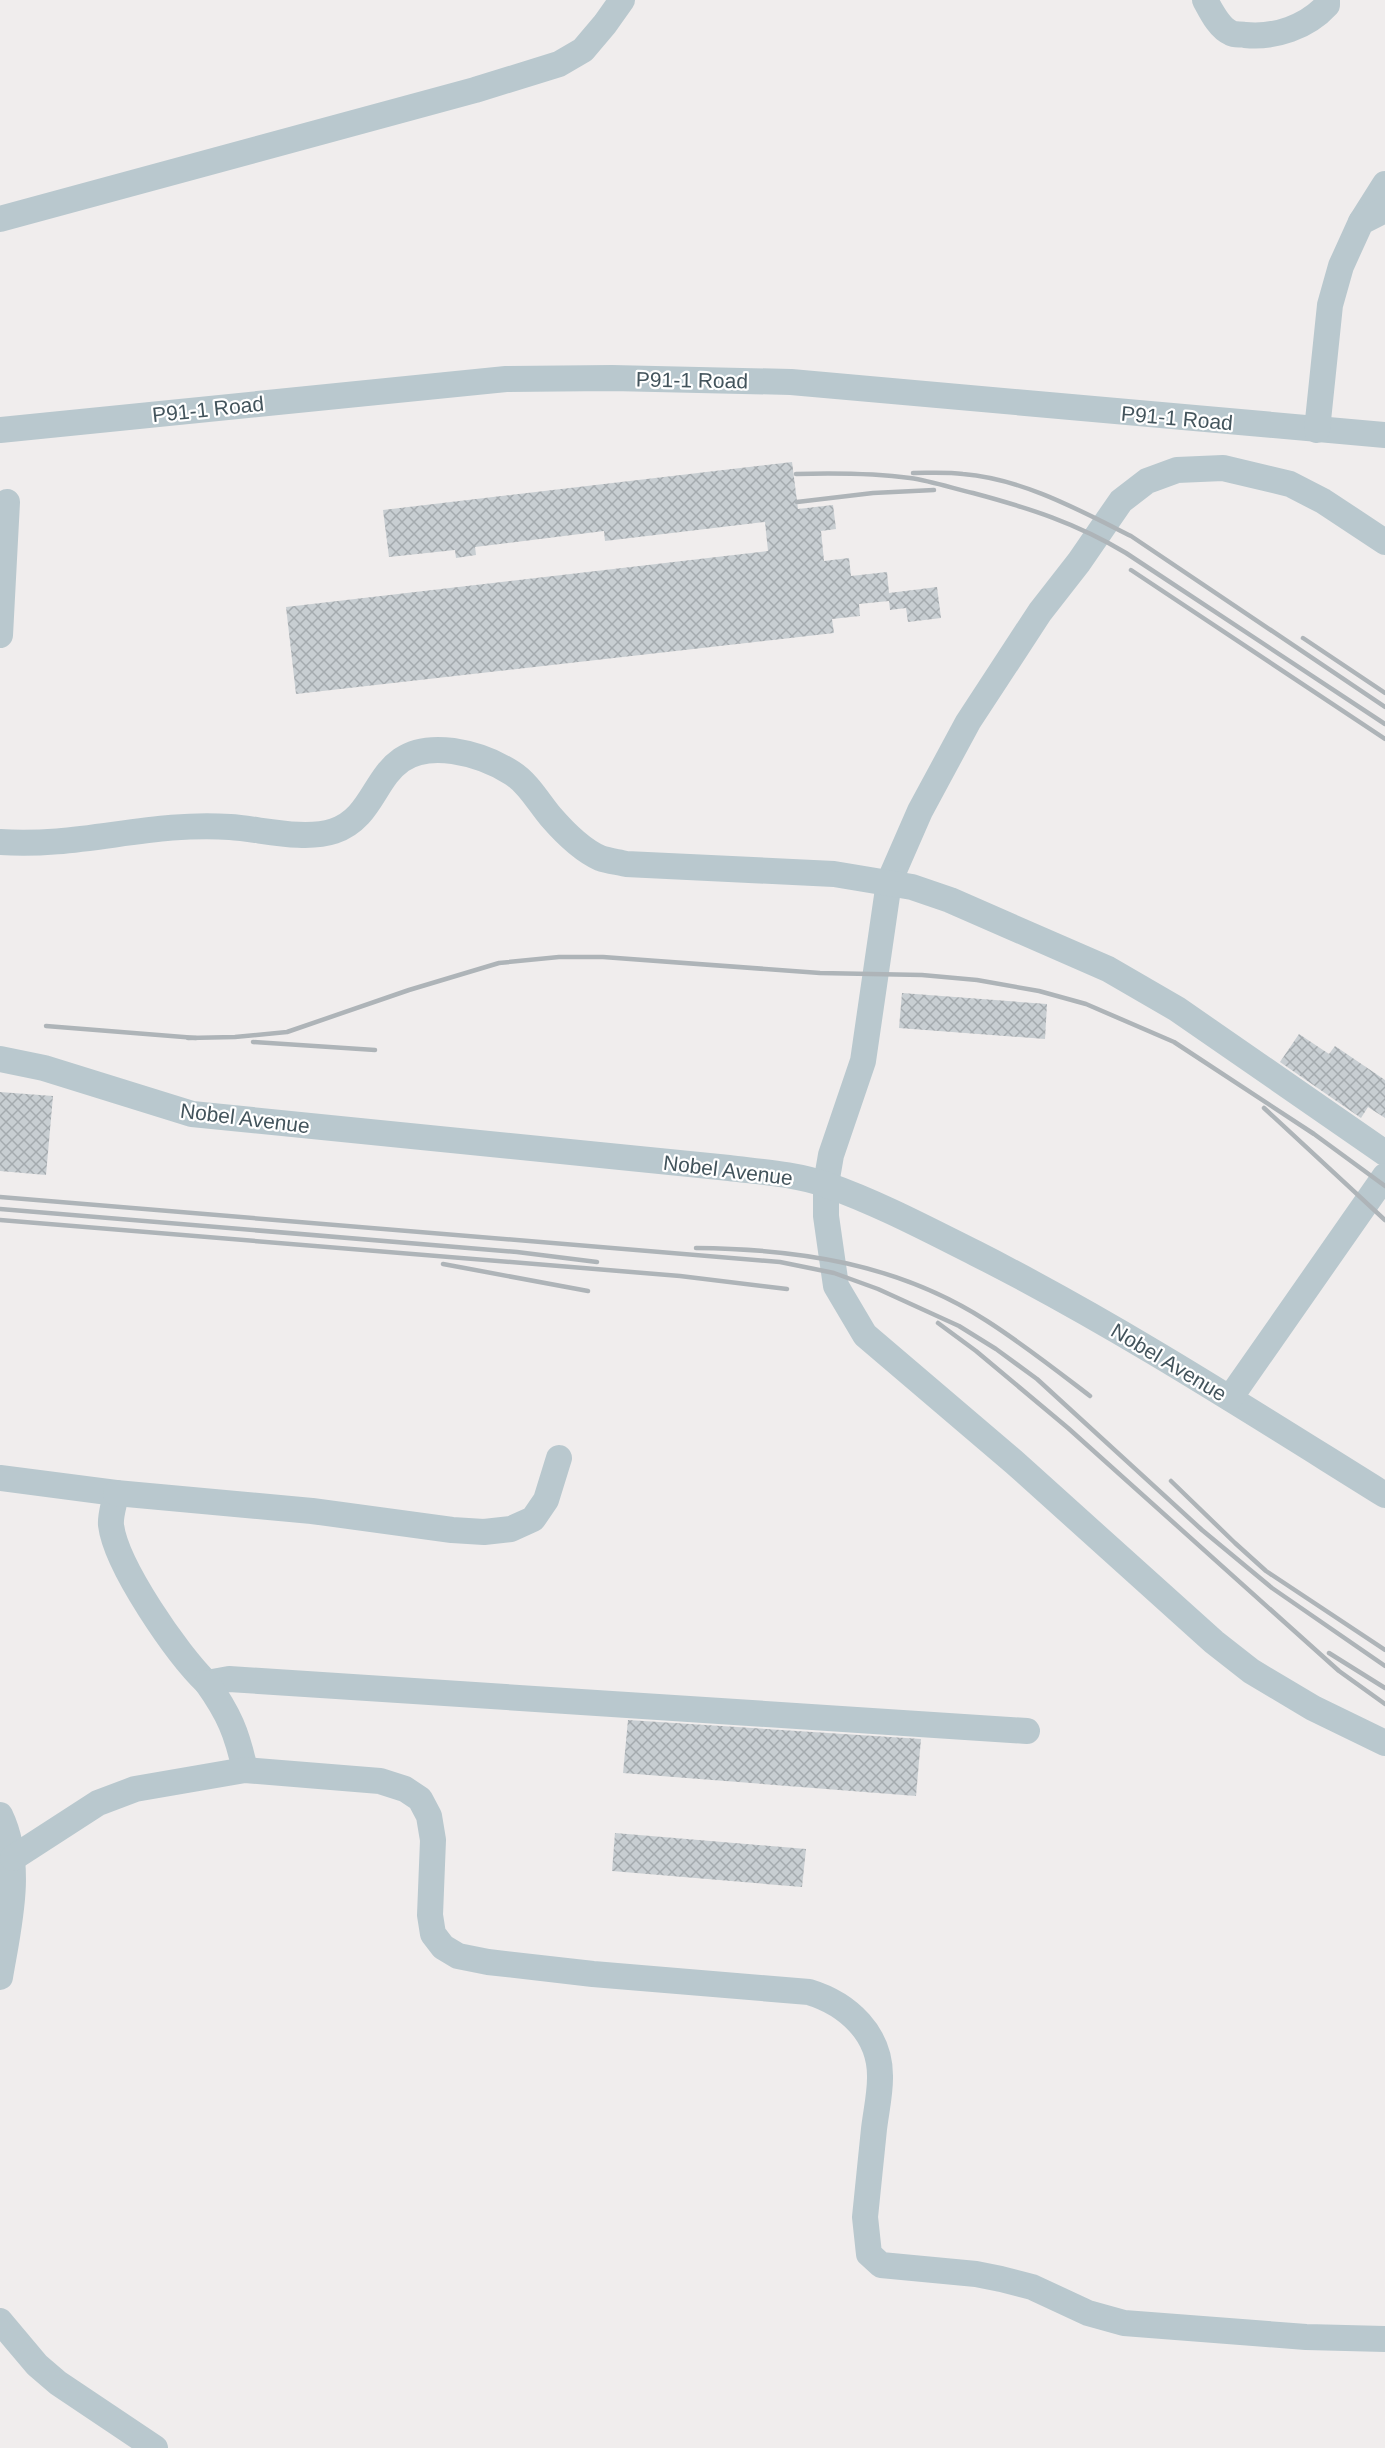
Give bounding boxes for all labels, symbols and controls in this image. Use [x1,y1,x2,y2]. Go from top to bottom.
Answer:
street label: P91-1 Road [636,368,748,392]
street label: P91-1 Road [151,392,265,426]
street label: P91-1 Road [1120,402,1234,434]
street label: Nobel Avenue [179,1099,311,1137]
street label: Nobel Avenue [662,1151,794,1189]
street label: Nobel Avenue [1107,1319,1231,1405]

